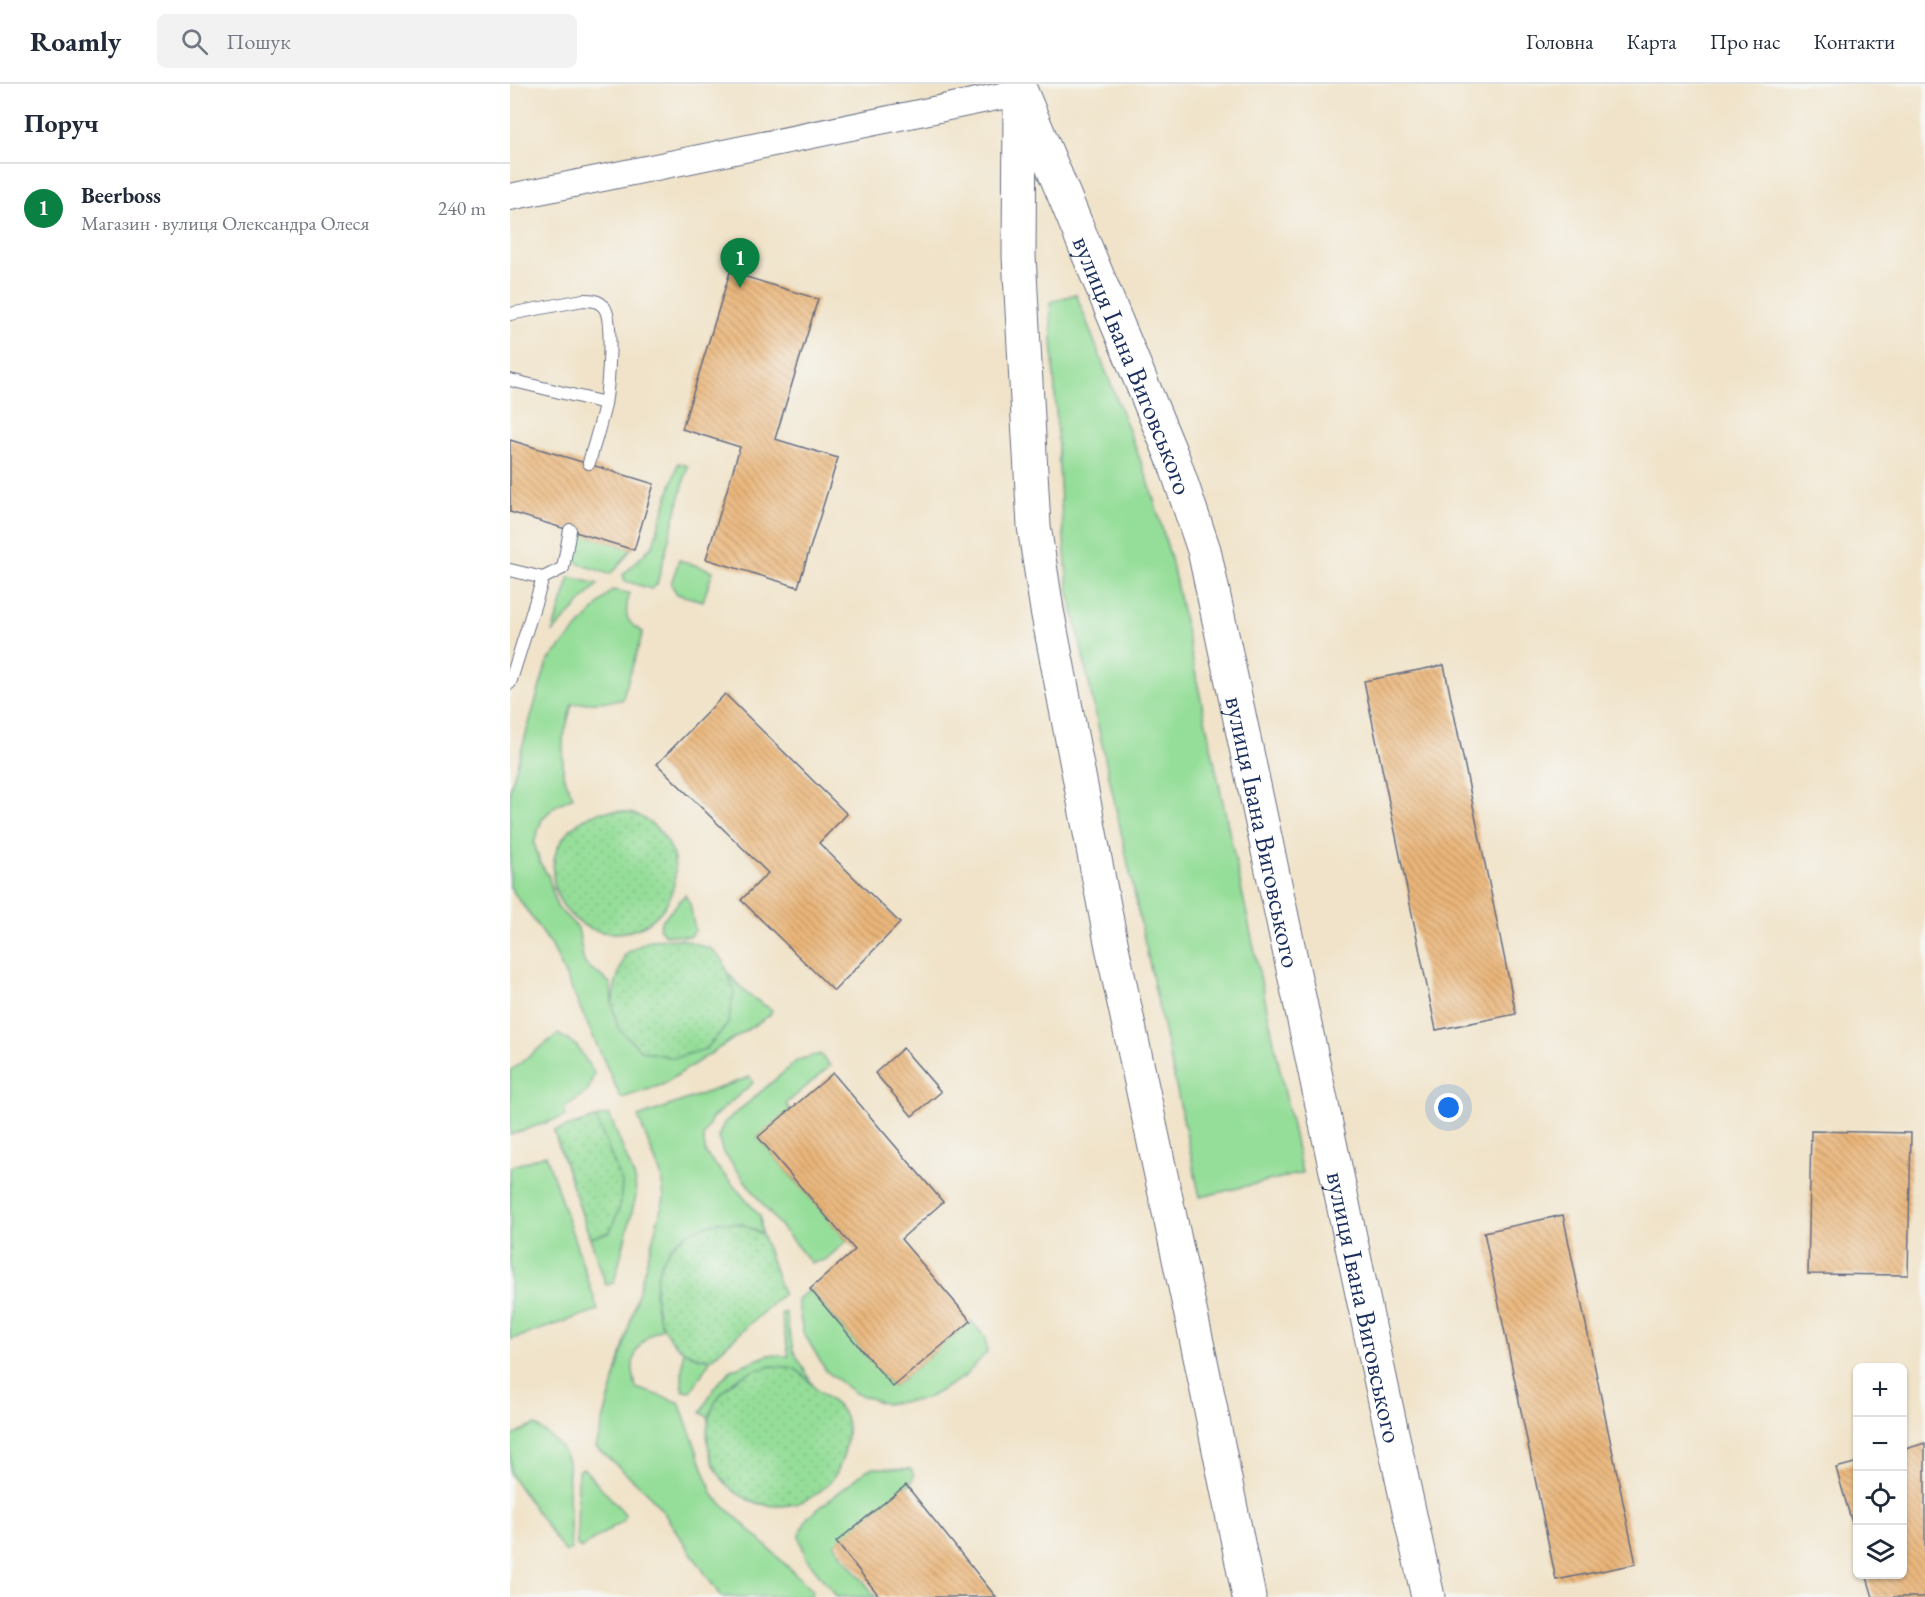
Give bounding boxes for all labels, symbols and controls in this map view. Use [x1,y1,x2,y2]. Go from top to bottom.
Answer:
search box [157,14,577,68]
text: Roamly [30,23,121,59]
icon: search [178,25,211,58]
text: Пошук [226,27,291,56]
text: Головна [1526,28,1594,55]
text: Карта [1627,28,1677,55]
text: Про нас [1710,28,1780,55]
text: Контакти [1813,28,1895,55]
text: Поруч [24,106,99,140]
text: Beerboss [81,181,161,210]
text: 1 [38,195,49,221]
text: 240 m [438,195,486,221]
text: Магазин · вулиця Олександра Олеся [81,210,369,236]
street label: вулиця Івана Виговського [1065,230,1202,499]
pin: 1 [720,238,760,288]
street label: вулиця Івана Виговського [1218,693,1310,971]
your location [1434,1093,1463,1122]
street label: вулиця Івана Виговського [1319,1168,1411,1446]
map controls [1853,1363,1907,1579]
button: + [1853,1363,1907,1417]
button: − [1853,1417,1907,1471]
button: locate [1853,1471,1907,1525]
button: layers [1853,1525,1907,1579]

